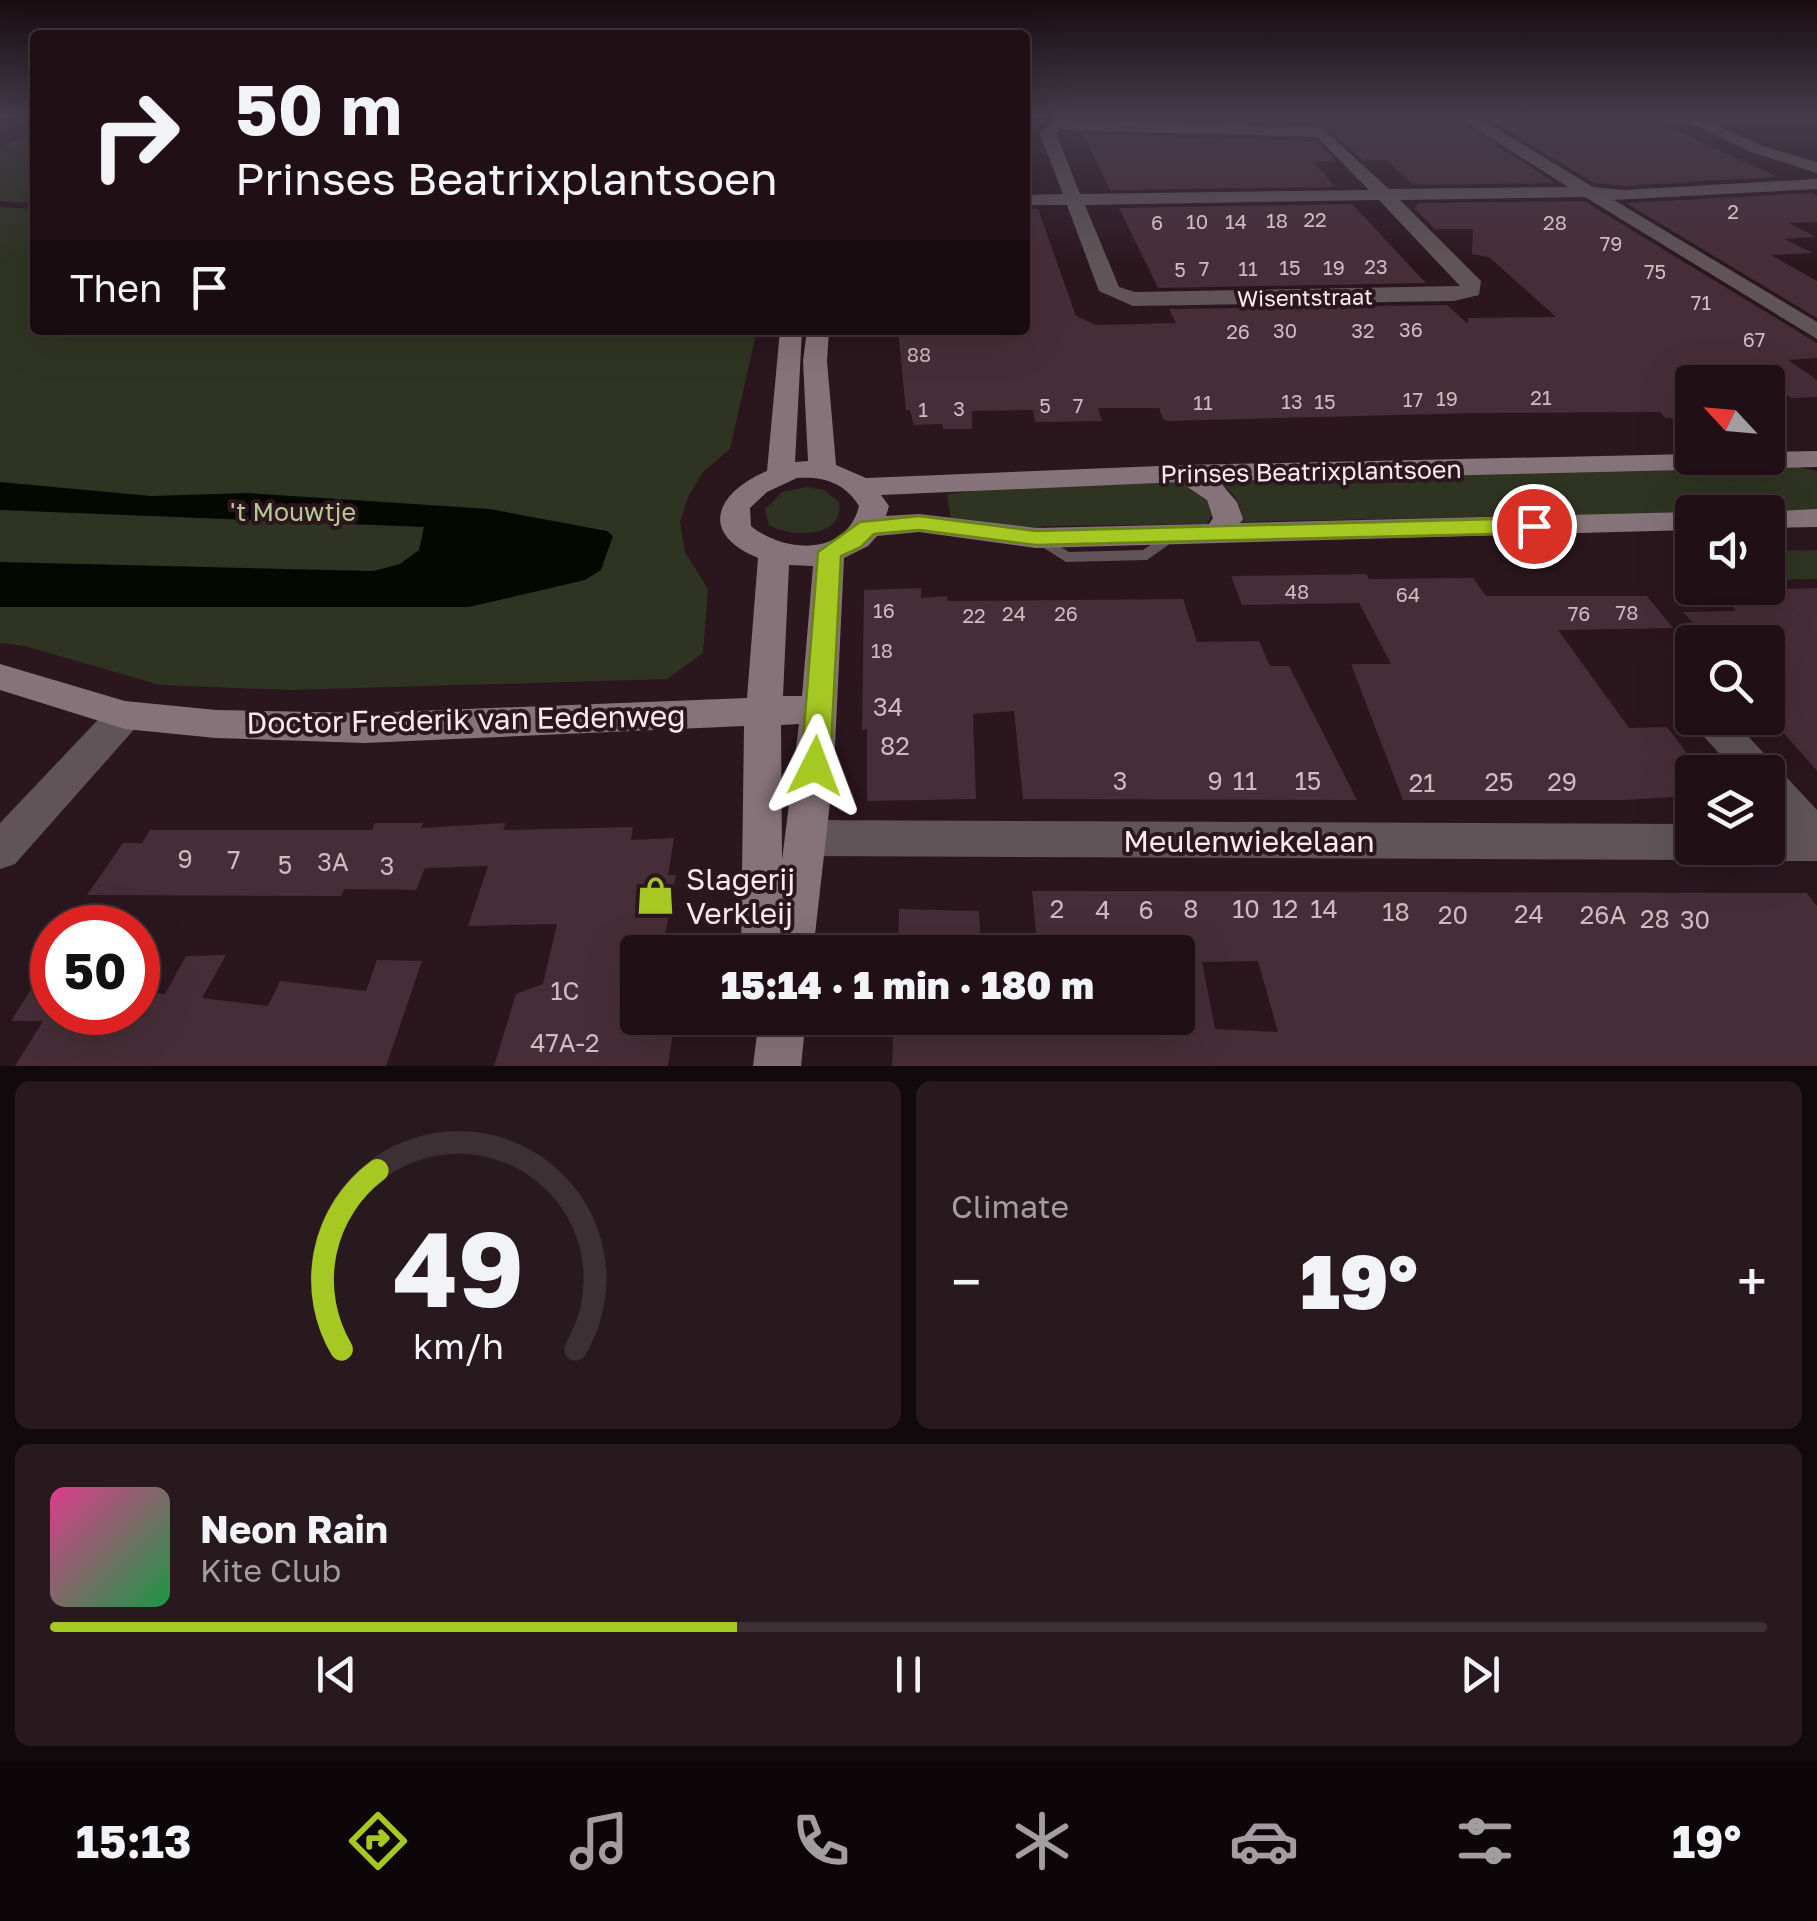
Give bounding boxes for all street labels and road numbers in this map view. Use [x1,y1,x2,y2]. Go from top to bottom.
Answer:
street label: Wisentstraat [1237,282,1373,312]
street label: Prinses Beatrixplantsoen [1160,453,1462,489]
street label: Doctor Frederik van Eedenweg [246,697,686,741]
street label: Meulenwiekelaan [1123,823,1375,859]

